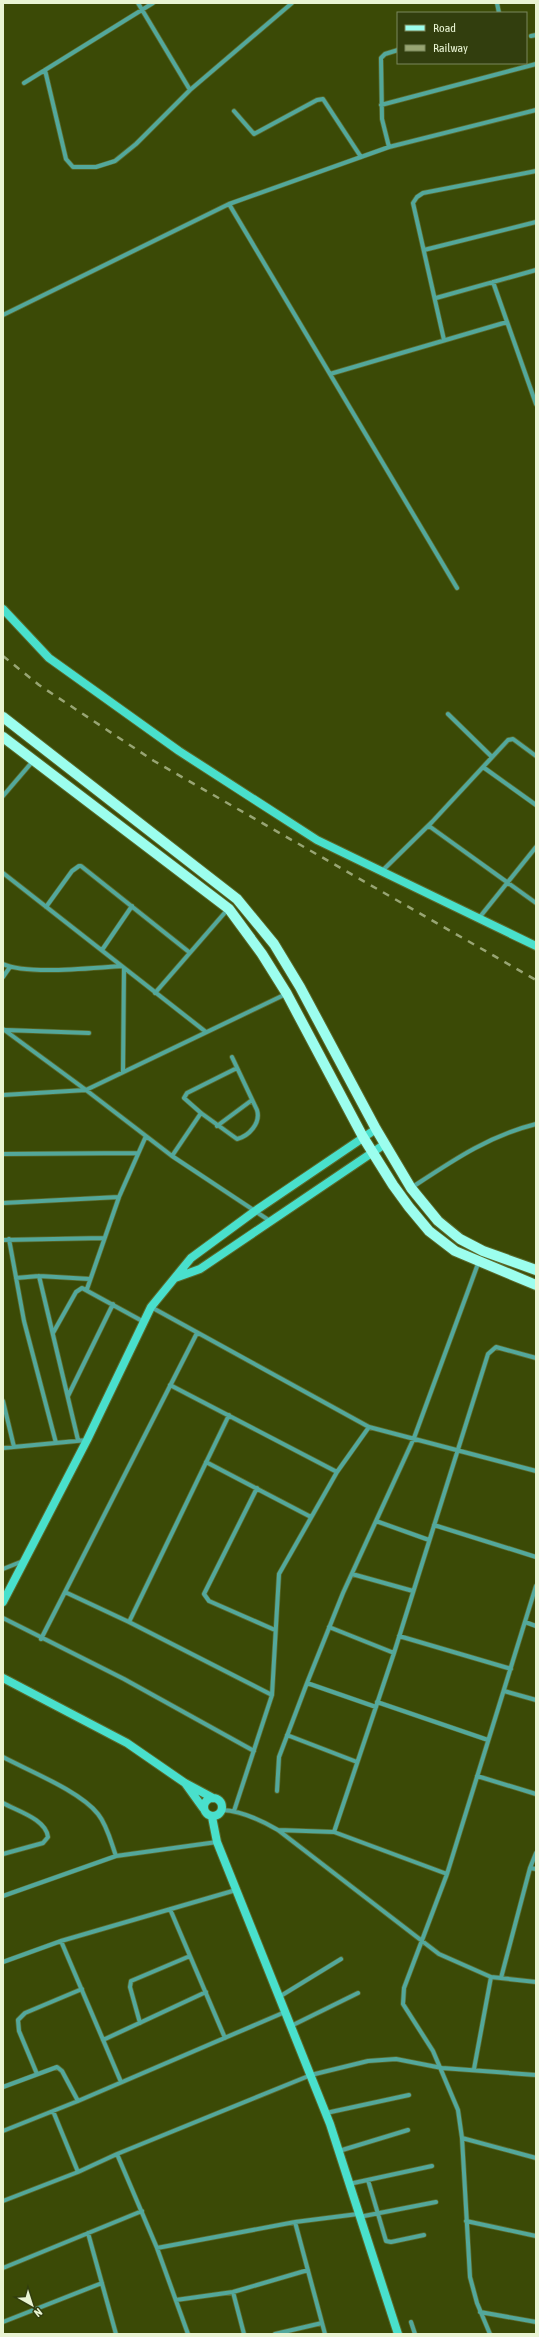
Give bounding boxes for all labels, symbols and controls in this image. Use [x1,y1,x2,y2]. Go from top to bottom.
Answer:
legend [397,12,527,64]
text: Road [433,21,456,35]
text: Railway [433,41,468,55]
north arrow [12,2285,52,2325]
text: N [32,2306,45,2319]

